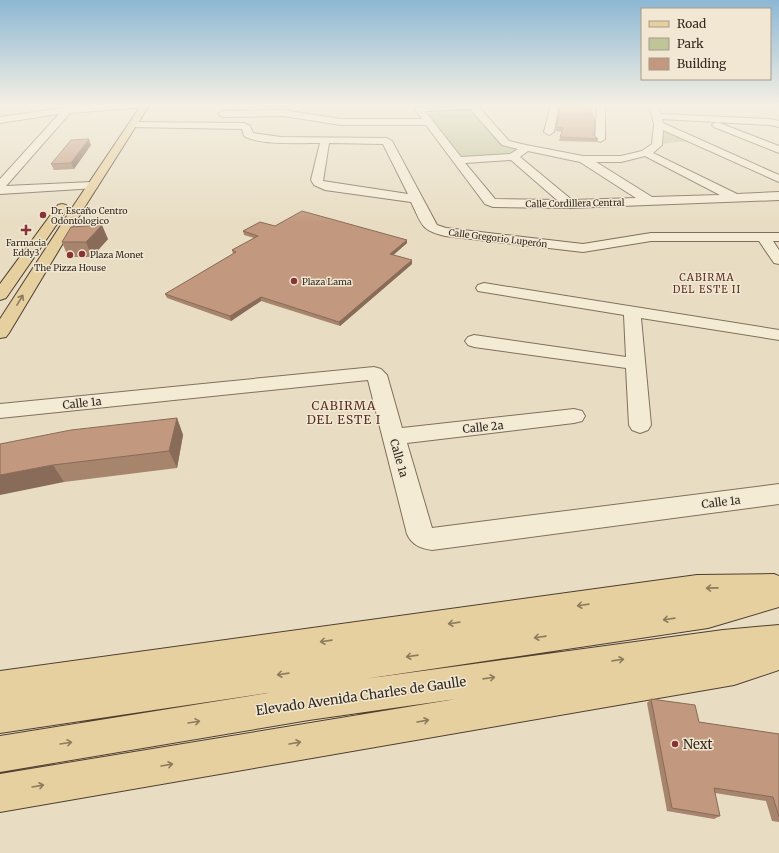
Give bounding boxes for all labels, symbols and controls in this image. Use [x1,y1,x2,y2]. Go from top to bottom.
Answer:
legend [641,8,771,80]
text: Road [677,16,706,31]
text: Park [677,36,704,51]
text: Building [677,56,727,71]
street label: Calle Cordillera Central [525,197,625,209]
place label: Dr. Escaño Centro Odontologico [51,205,128,226]
marker: Dr. Escaño Centro Odontologico [38,210,48,220]
marker: Farmacia Eddy3 [21,225,31,235]
street label: Calle Gregorio Luperón [448,226,548,250]
place label: Farmacia Eddy3 [6,237,46,258]
marker: Plaza Monet [77,249,87,259]
place label: Plaza Monet [90,249,144,260]
marker: The Pizza House [65,250,75,260]
place label: The Pizza House [34,262,106,273]
district label: CABIRMA DEL ESTE II [673,271,741,296]
marker: Plaza Lama [289,276,299,286]
place label: Plaza Lama [302,276,352,287]
one-way arrow [17,294,25,306]
street label: Calle 1a [62,394,102,412]
district label: CABIRMA DEL ESTE I [307,398,381,427]
street label: Calle 2a [462,418,504,436]
street label: Calle 1a [387,437,411,479]
street label: Calle 1a [701,493,741,511]
one-way arrow [706,584,719,592]
one-way arrow [577,601,590,608]
one-way arrow [663,615,676,623]
one-way arrow [448,619,461,627]
one-way arrow [534,633,547,641]
one-way arrow [320,637,333,645]
one-way arrow [406,652,419,660]
one-way arrow [611,656,624,664]
one-way arrow [277,670,290,678]
street label: Elevado Avenida Charles de Gaulle [255,673,467,719]
one-way arrow [482,674,495,682]
one-way arrow [416,717,429,725]
one-way arrow [187,718,200,726]
place label: Next [683,736,713,753]
one-way arrow [59,739,72,747]
one-way arrow [288,739,301,747]
marker: Next [670,739,680,749]
one-way arrow [160,760,173,768]
one-way arrow [32,782,45,790]

